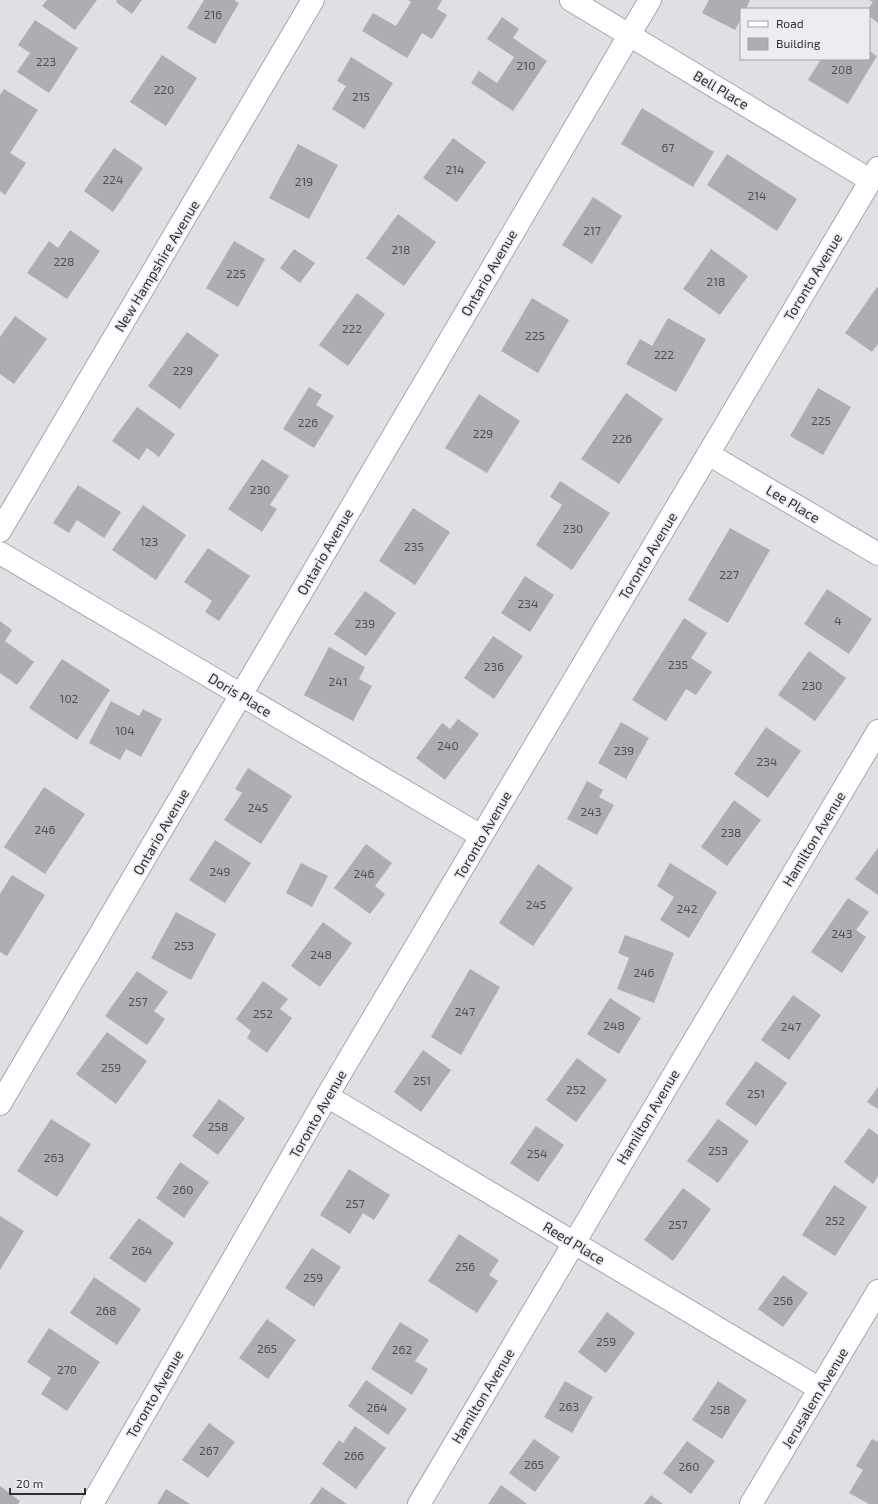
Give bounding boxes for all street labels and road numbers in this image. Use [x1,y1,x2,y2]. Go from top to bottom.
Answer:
street label: Bell Place [690,66,752,113]
street label: New Hampshire Avenue [111,197,203,335]
street label: Ontario Avenue [457,226,520,319]
street label: Toronto Avenue [780,230,845,324]
street label: Lee Place [763,481,823,526]
street label: Ontario Avenue [293,505,356,598]
street label: Toronto Avenue [615,509,680,603]
street label: Doris Place [205,669,275,720]
street label: Ontario Avenue [129,785,192,878]
street label: Toronto Avenue [450,788,515,882]
street label: Hamilton Avenue [778,788,849,889]
street label: Hamilton Avenue [612,1066,683,1167]
street label: Toronto Avenue [285,1067,350,1161]
street label: Reed Place [540,1217,608,1268]
street label: Jerusalem Avenue [778,1344,851,1451]
street label: Hamilton Avenue [447,1345,518,1446]
street label: Toronto Avenue [122,1347,187,1441]

